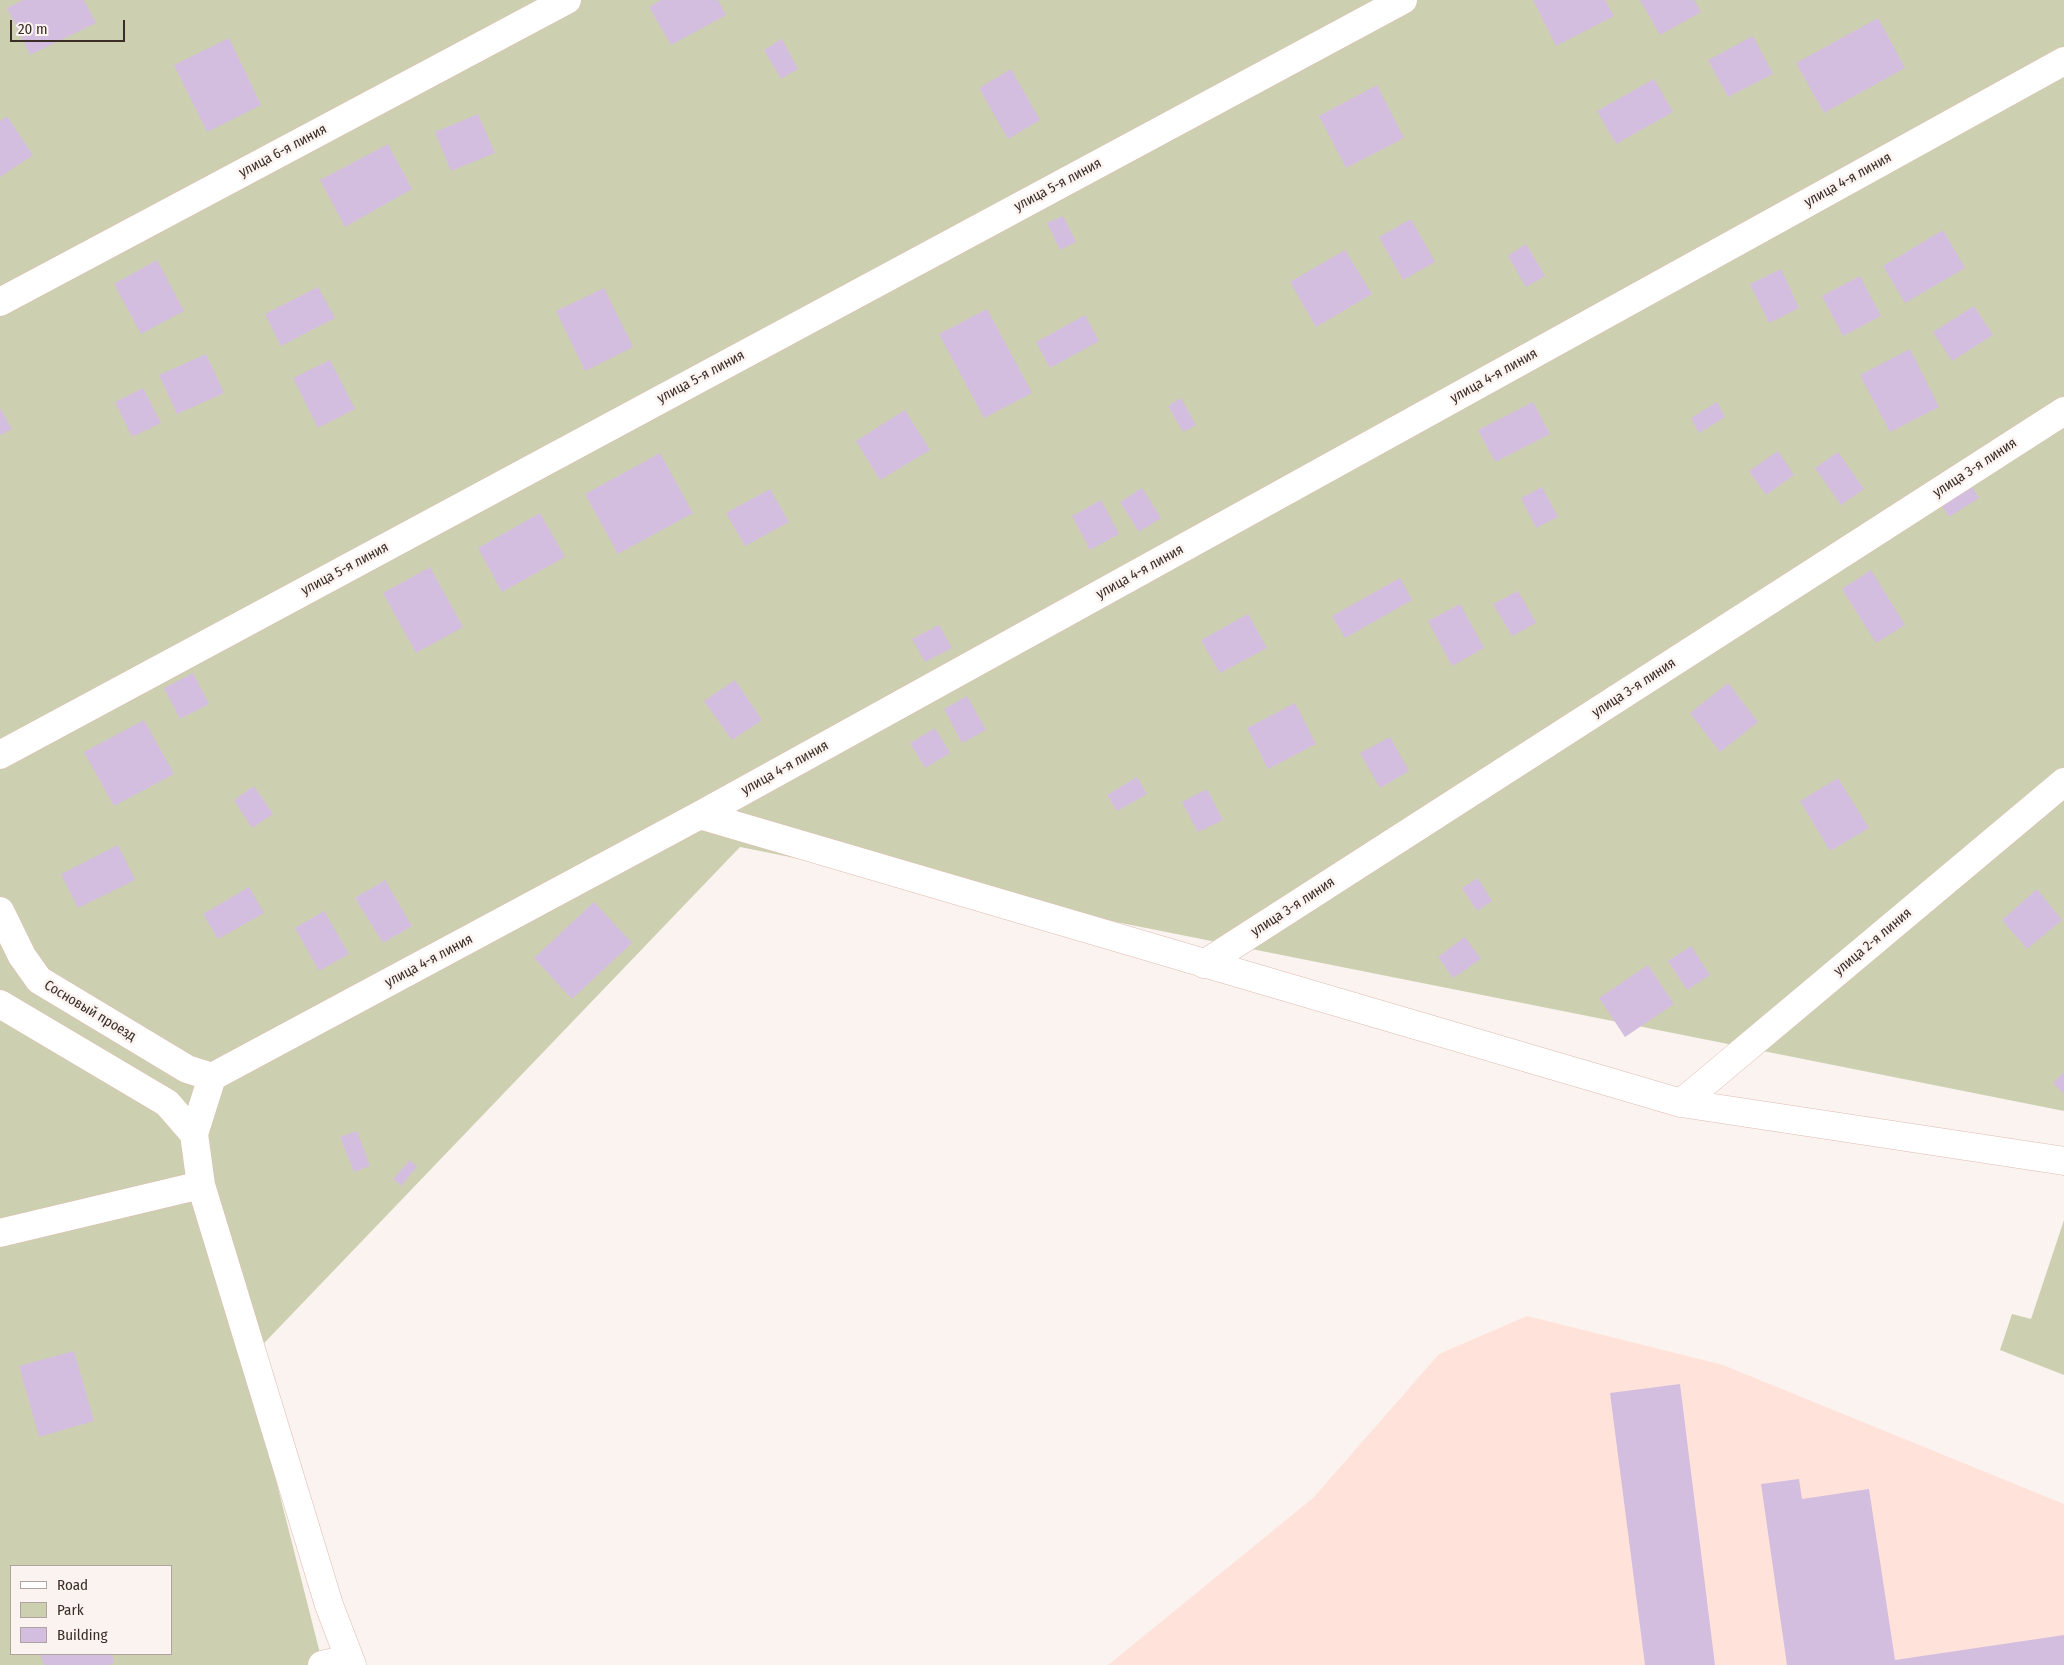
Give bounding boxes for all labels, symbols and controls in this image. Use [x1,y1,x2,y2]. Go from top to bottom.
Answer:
scale bar [12,10,128,42]
text: 20 m [18,20,48,38]
street label: улица 6-я линия [236,121,330,181]
street label: улица 4-я линия [1802,149,1894,211]
street label: улица 5-я линия [1011,155,1105,215]
street label: улица 4-я линия [1448,345,1540,407]
street label: улица 5-я линия [654,347,748,407]
street label: улица 3-я линия [1930,435,2020,501]
street label: улица 5-я линия [298,539,392,599]
street label: улица 4-я линия [1094,541,1186,603]
street label: улица 3-я линия [1589,655,1679,721]
street label: улица 4-я линия [739,737,831,799]
street label: улица 3-я линия [1248,874,1338,940]
street label: улица 2-я линия [1831,905,1915,979]
street label: улица 4-я линия [382,931,476,991]
street label: Сосновый проезд [41,977,139,1045]
legend [10,1565,172,1655]
text: Road [57,1576,88,1594]
text: Park [57,1601,84,1619]
text: Building [57,1626,108,1644]

